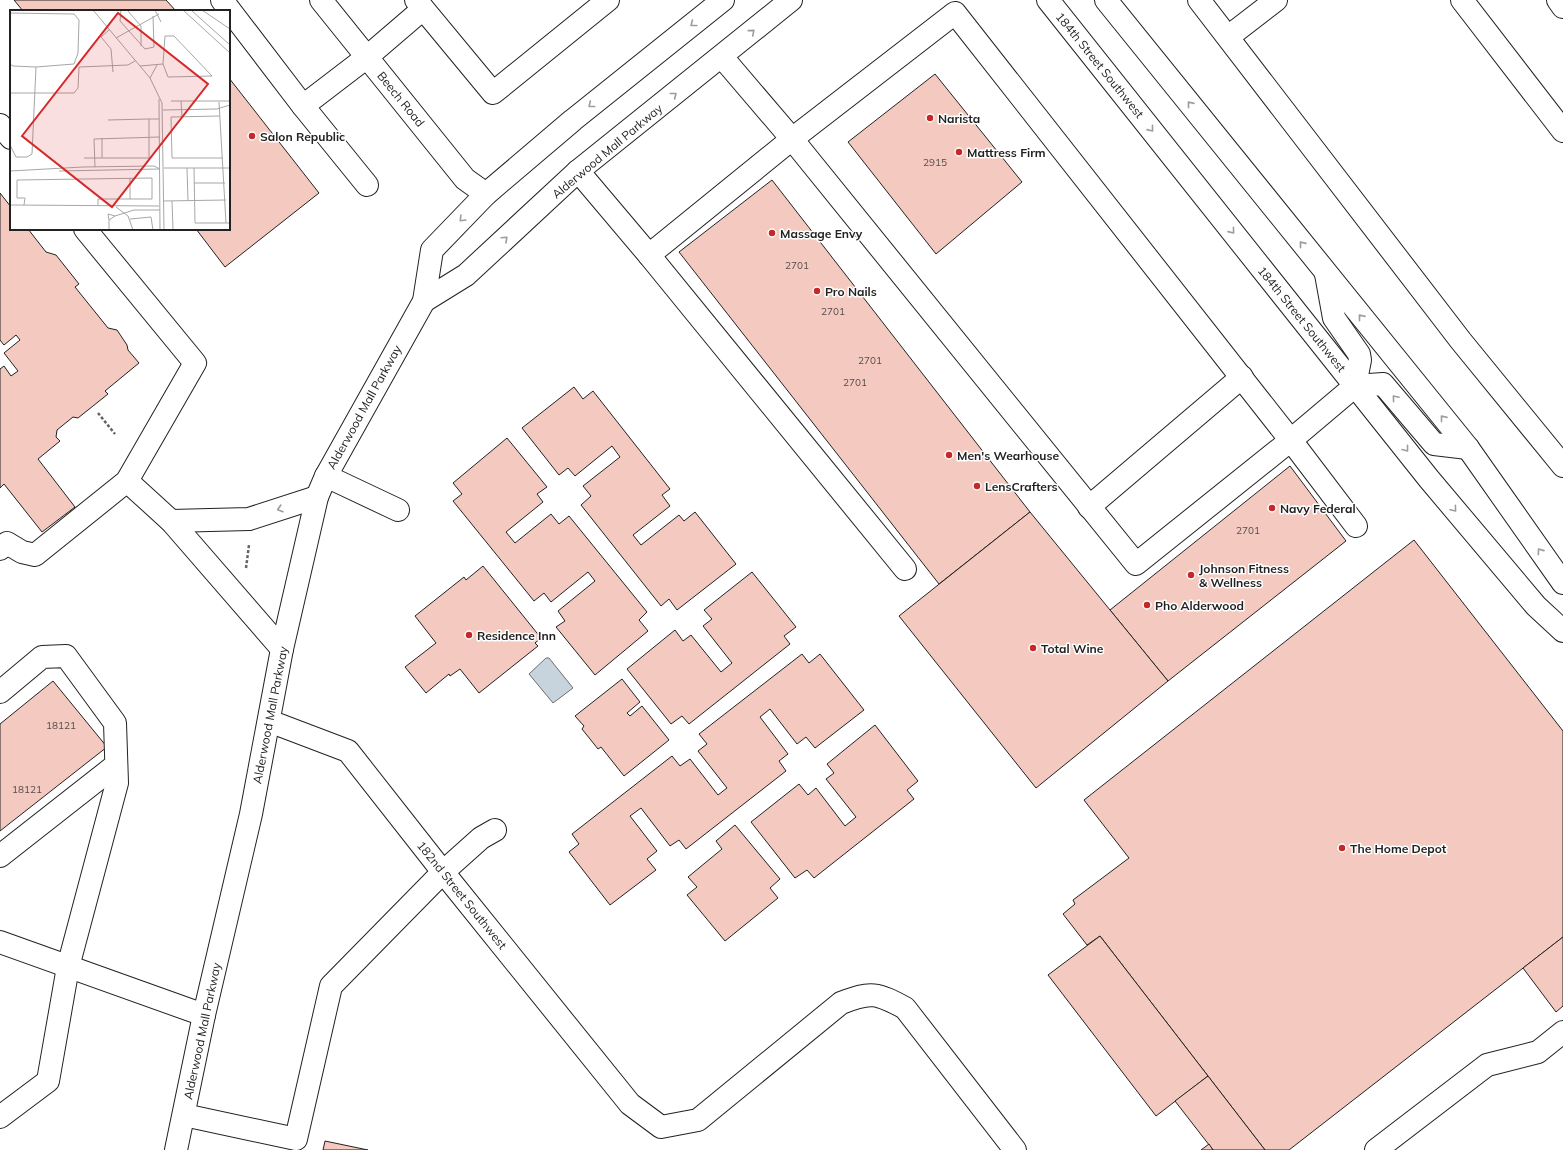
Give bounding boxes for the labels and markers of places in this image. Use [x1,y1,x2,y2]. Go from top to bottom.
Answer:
place label: Narista [938,111,980,126]
marker: Narista [925,113,935,123]
place label: Salon Republic [260,129,345,144]
marker: Salon Republic [247,131,257,141]
place label: Mattress Firm [967,145,1046,160]
marker: Mattress Firm [954,147,964,157]
place label: Massage Envy [780,226,863,241]
marker: Massage Envy [767,228,777,238]
place label: Pro Nails [825,284,877,299]
marker: Pro Nails [812,286,822,296]
place label: Men's Wearhouse [957,448,1059,463]
marker: Men's Wearhouse [944,450,954,460]
place label: LensCrafters [985,479,1058,494]
marker: LensCrafters [972,481,982,491]
place label: Navy Federal [1280,501,1356,516]
marker: Navy Federal [1267,503,1277,513]
place label: Johnson Fitness & Wellness [1199,561,1289,590]
marker: Johnson Fitness & Wellness [1186,570,1196,580]
place label: Pho Alderwood [1155,598,1244,613]
marker: Pho Alderwood [1142,600,1152,610]
place label: Residence Inn [477,628,556,643]
marker: Residence Inn [464,630,474,640]
place label: Total Wine [1041,641,1104,656]
marker: Total Wine [1028,643,1038,653]
place label: The Home Depot [1350,841,1447,856]
marker: The Home Depot [1337,843,1347,853]

